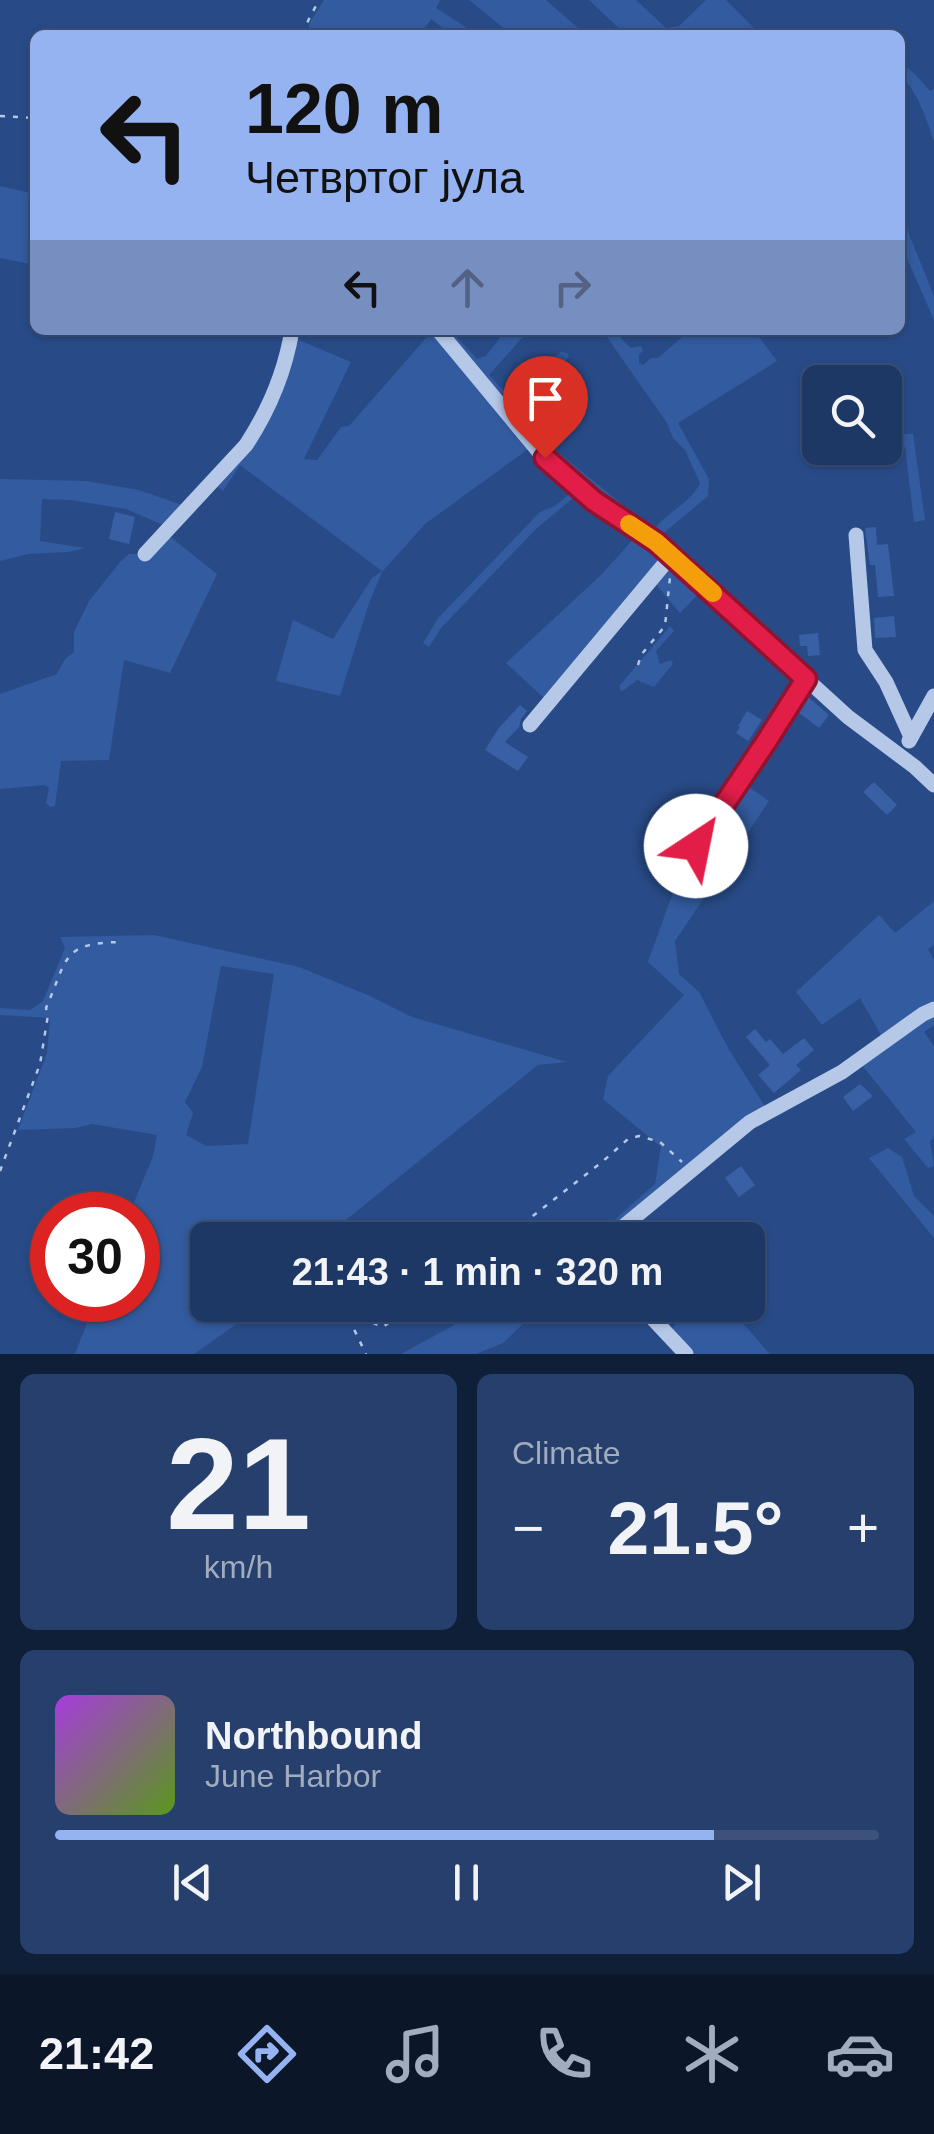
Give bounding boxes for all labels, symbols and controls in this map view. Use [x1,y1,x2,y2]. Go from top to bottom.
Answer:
icon: left [80,70,210,200]
text: 120 m [245,70,443,148]
text: Четвртог јула [245,152,524,203]
icon: left [335,260,390,315]
icon: ahead [440,260,495,315]
icon: right [545,260,600,315]
pin [503,356,588,459]
map controls [802,365,902,465]
button: search [802,365,902,465]
icon: arrive [518,371,573,426]
position arrow [644,794,748,898]
speed limit sign: 30 [30,1192,160,1322]
text: 21:43 · 1 min · 320 m [292,1251,663,1293]
text: 21 [166,1411,311,1557]
text: Climate [512,1435,620,1471]
text: 21.5° [608,1486,783,1570]
text: − [512,1497,544,1559]
text: + [847,1497,879,1559]
text: km/h [204,1549,273,1585]
text: Northbound [205,1715,422,1757]
text: June Harbor [205,1758,381,1794]
icon: previous [165,1855,220,1910]
icon: pause [439,1855,494,1910]
icon: next [714,1855,769,1910]
icon: directions [232,2019,302,2089]
icon: music [380,2019,450,2089]
icon: phone [529,2019,599,2089]
icon: climate [677,2019,747,2089]
icon: car [825,2019,895,2089]
text: 21:42 [39,2028,154,2079]

